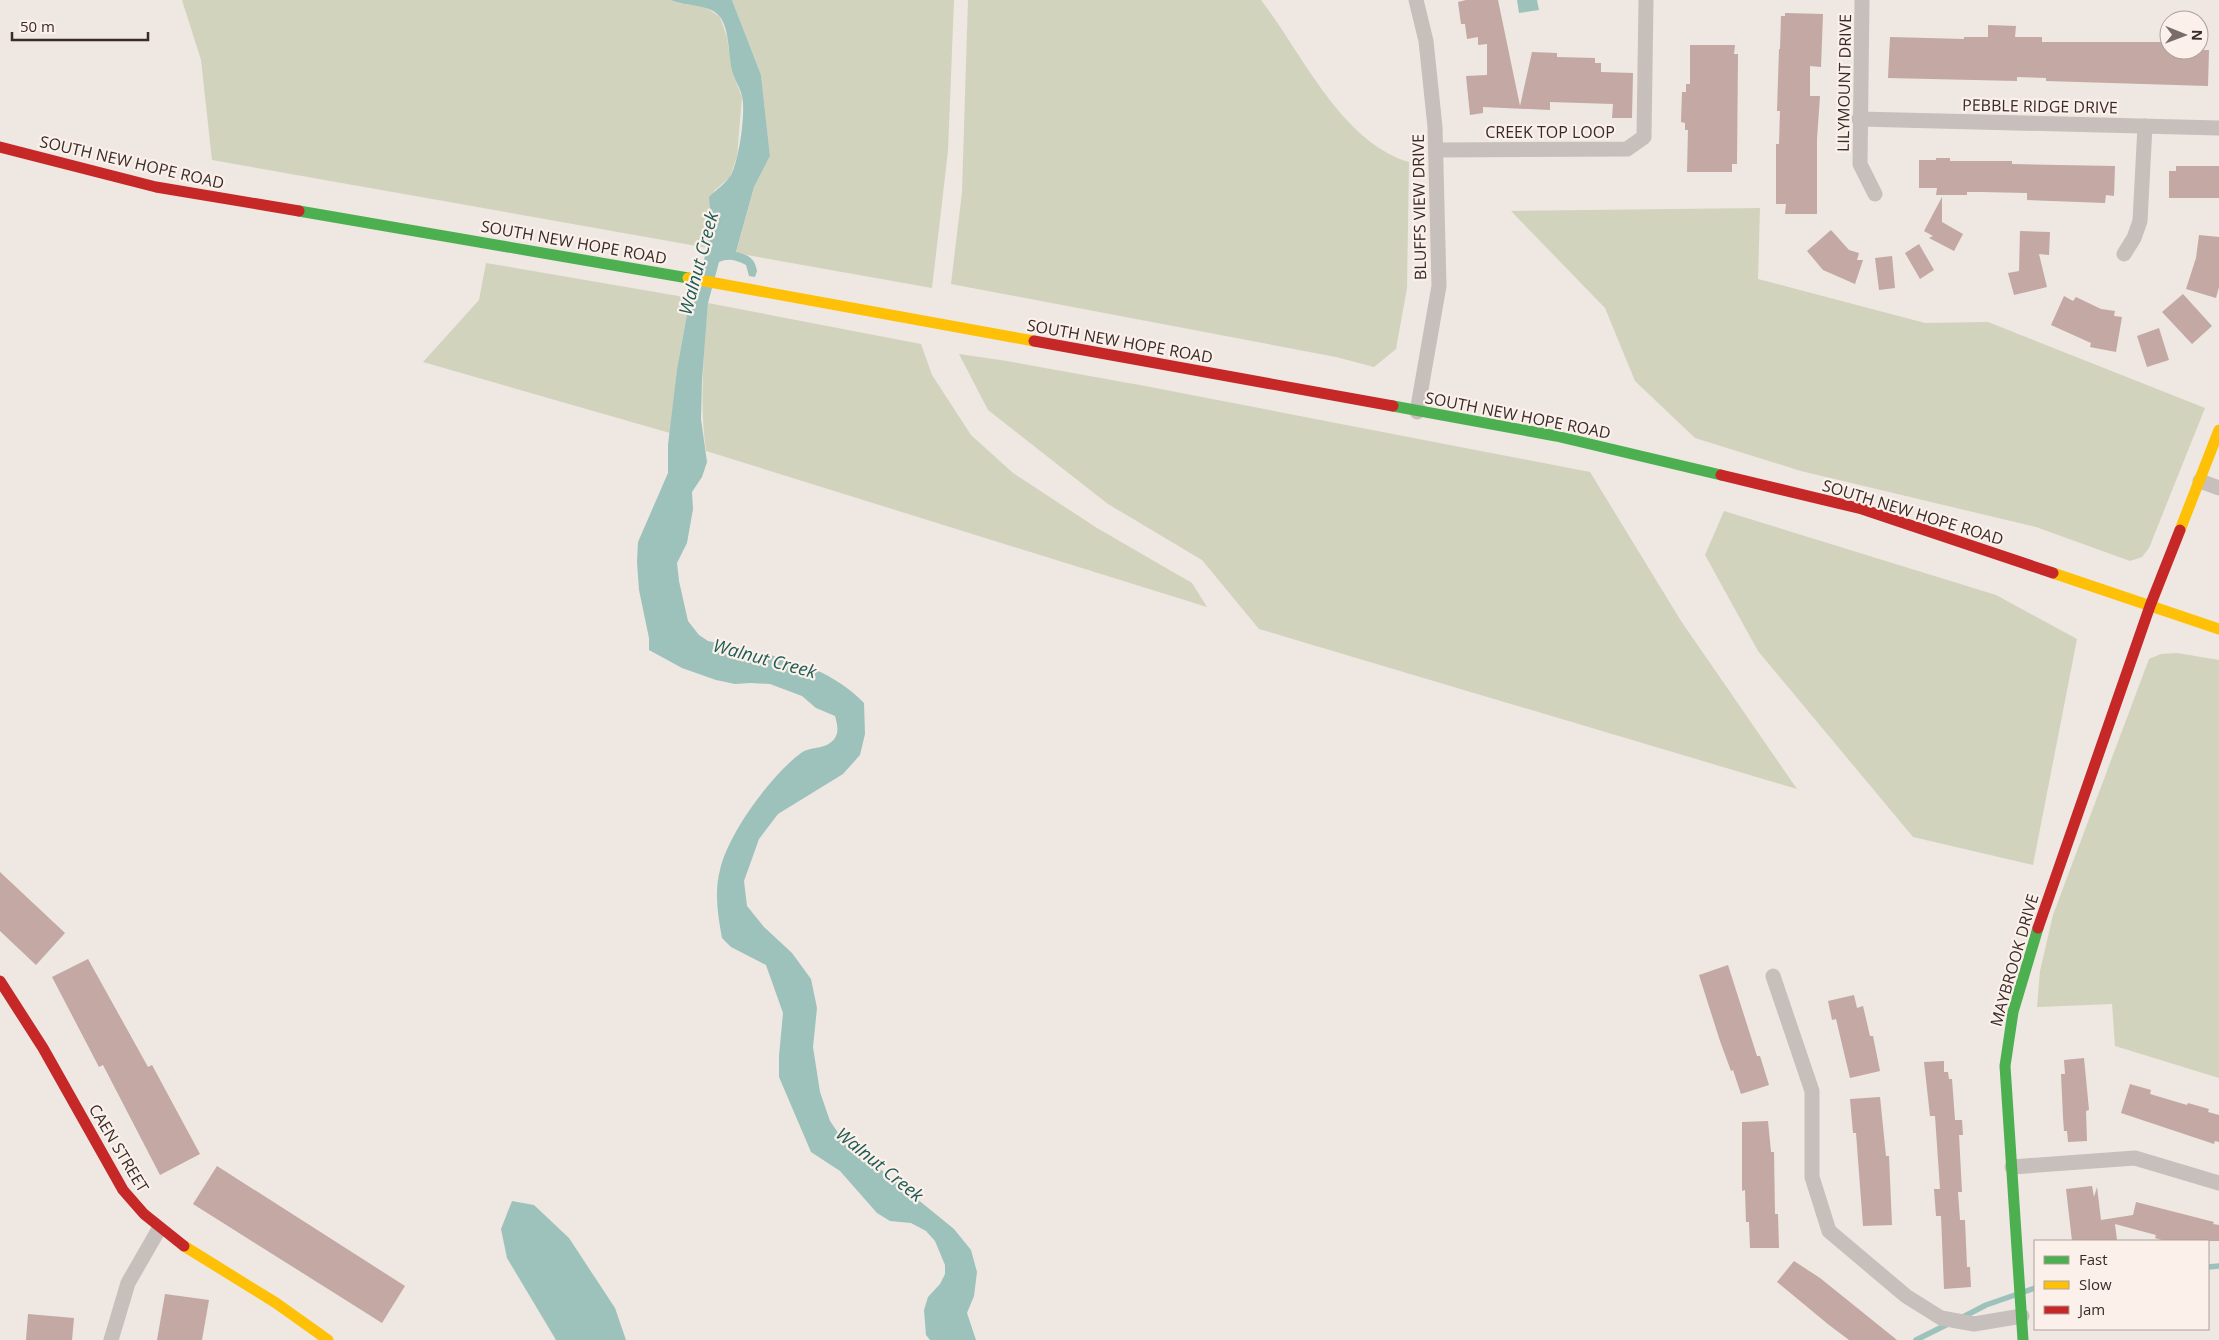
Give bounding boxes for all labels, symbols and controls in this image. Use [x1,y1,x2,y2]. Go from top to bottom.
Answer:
scale bar [12,10,149,42]
north arrow [2159,10,2209,60]
street label: LILYMOUNT DRIVE [1832,14,1856,152]
text: 50 m [20,16,55,36]
text: N [2188,29,2207,41]
street label: PEBBLE RIDGE DRIVE [1962,94,2118,118]
street label: CREEK TOP LOOP [1485,121,1615,143]
street label: SOUTH NEW HOPE ROAD [38,130,226,194]
street label: BLUFFS VIEW DRIVE [1407,134,1431,280]
water label: Walnut Creek [673,208,724,317]
street label: SOUTH NEW HOPE ROAD [479,215,669,269]
street label: SOUTH NEW HOPE ROAD [1025,314,1215,368]
street label: SOUTH NEW HOPE ROAD [1423,386,1613,444]
street label: SOUTH NEW HOPE ROAD [1820,474,2006,550]
water label: Walnut Creek [711,633,820,684]
street label: MAYBROOK DRIVE [1985,891,2043,1029]
street label: CAEN STREET [84,1100,154,1196]
water label: Walnut Creek [831,1121,930,1207]
legend [2034,1240,2209,1330]
text: Fast [2079,1249,2108,1269]
text: Slow [2079,1274,2112,1294]
text: Jam [2077,1299,2105,1319]

